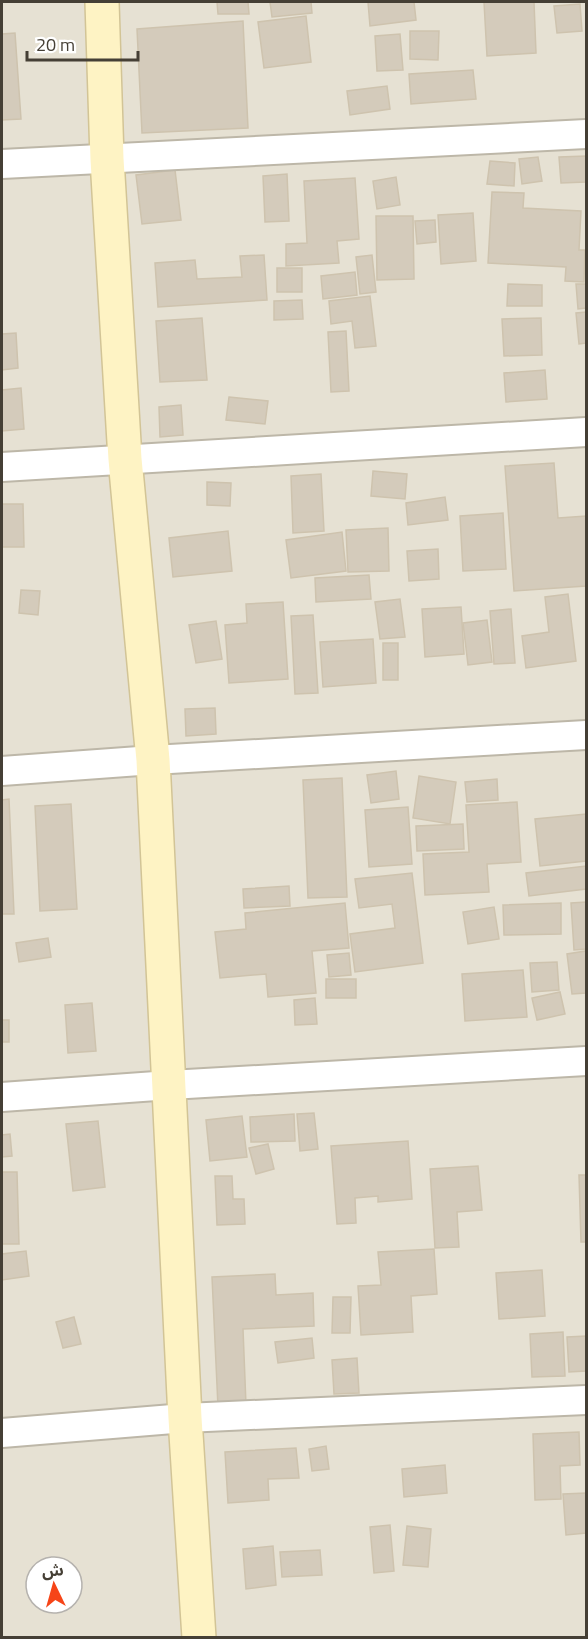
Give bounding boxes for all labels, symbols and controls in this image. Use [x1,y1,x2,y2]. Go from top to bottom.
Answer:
scale bar [27,24,138,62]
text: 20 m [36,31,75,58]
north arrow [24,1555,84,1615]
text: ش [41,1557,65,1583]

